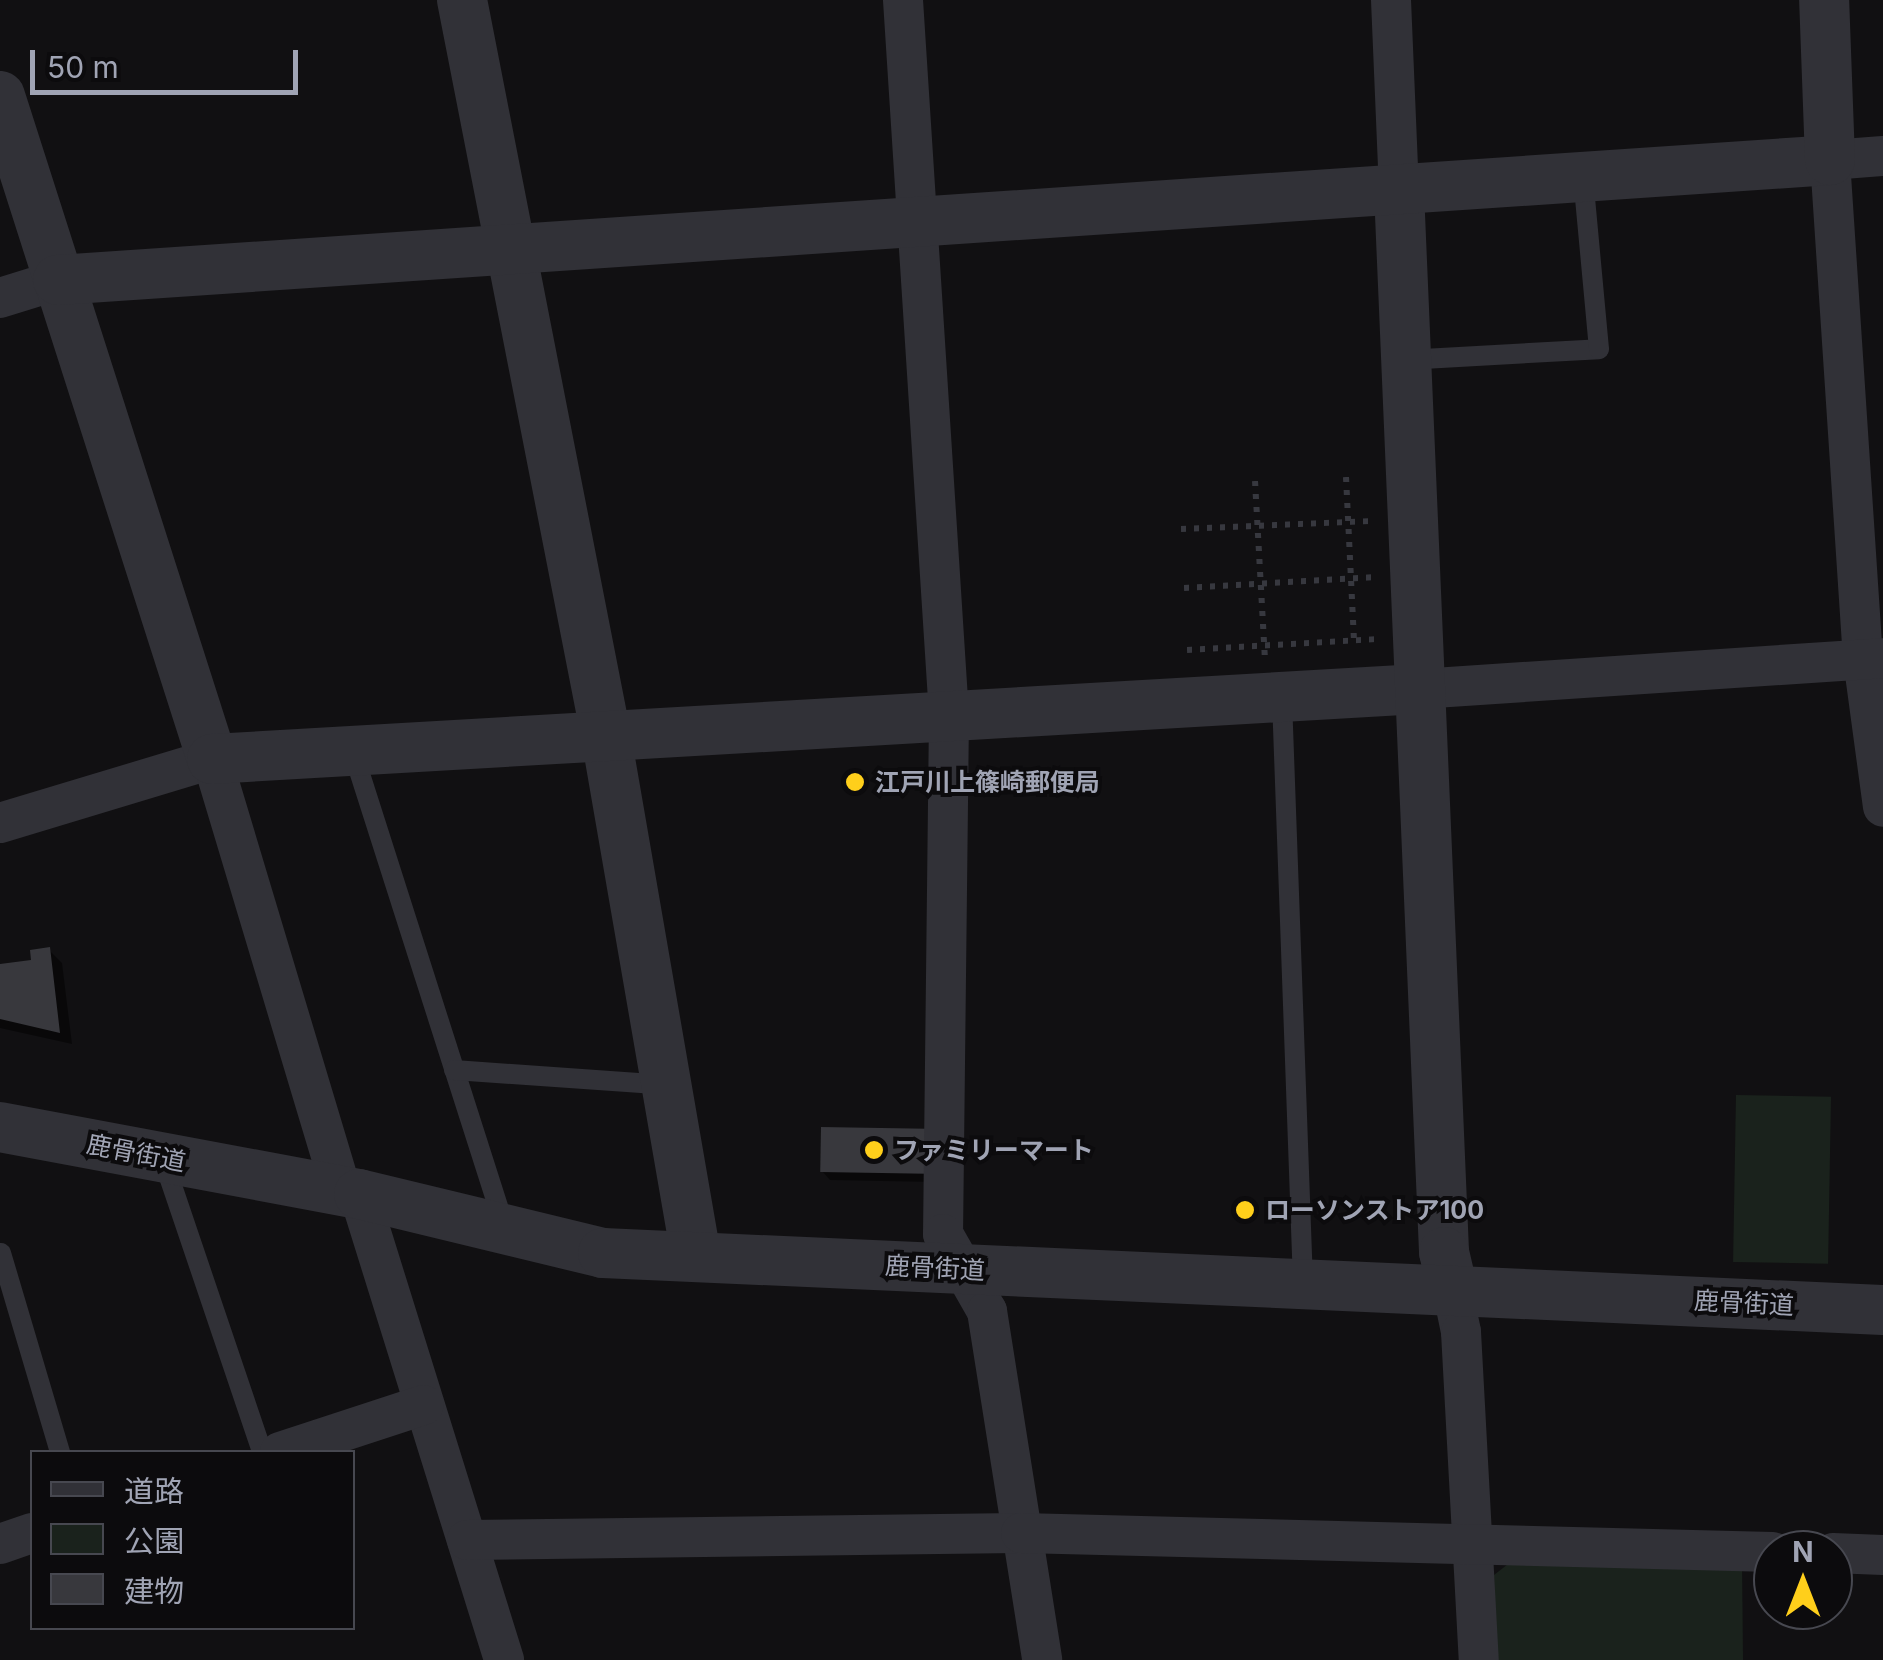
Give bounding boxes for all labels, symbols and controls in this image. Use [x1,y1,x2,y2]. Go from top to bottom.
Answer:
scale bar [35,30,302,92]
text: 50 m [47,49,119,85]
place label: 江戸川上篠崎郵便局 [875,767,1100,797]
marker: 江戸川上篠崎郵便局 [844,771,866,793]
street label: 鹿骨街道 [84,1129,188,1177]
place label: ファミリーマート [894,1135,1094,1165]
marker: ファミリーマート [863,1139,885,1161]
place label: ローソンストア100 [1265,1195,1484,1225]
marker: ローソンストア100 [1234,1199,1256,1221]
street label: 鹿骨街道 [884,1250,986,1286]
street label: 鹿骨街道 [1693,1285,1795,1321]
legend [30,1450,355,1630]
text: 道路 [124,1473,184,1509]
text: 公園 [124,1523,184,1559]
north arrow [1753,1530,1853,1630]
text: N [1792,1535,1814,1569]
text: 建物 [124,1573,184,1609]

